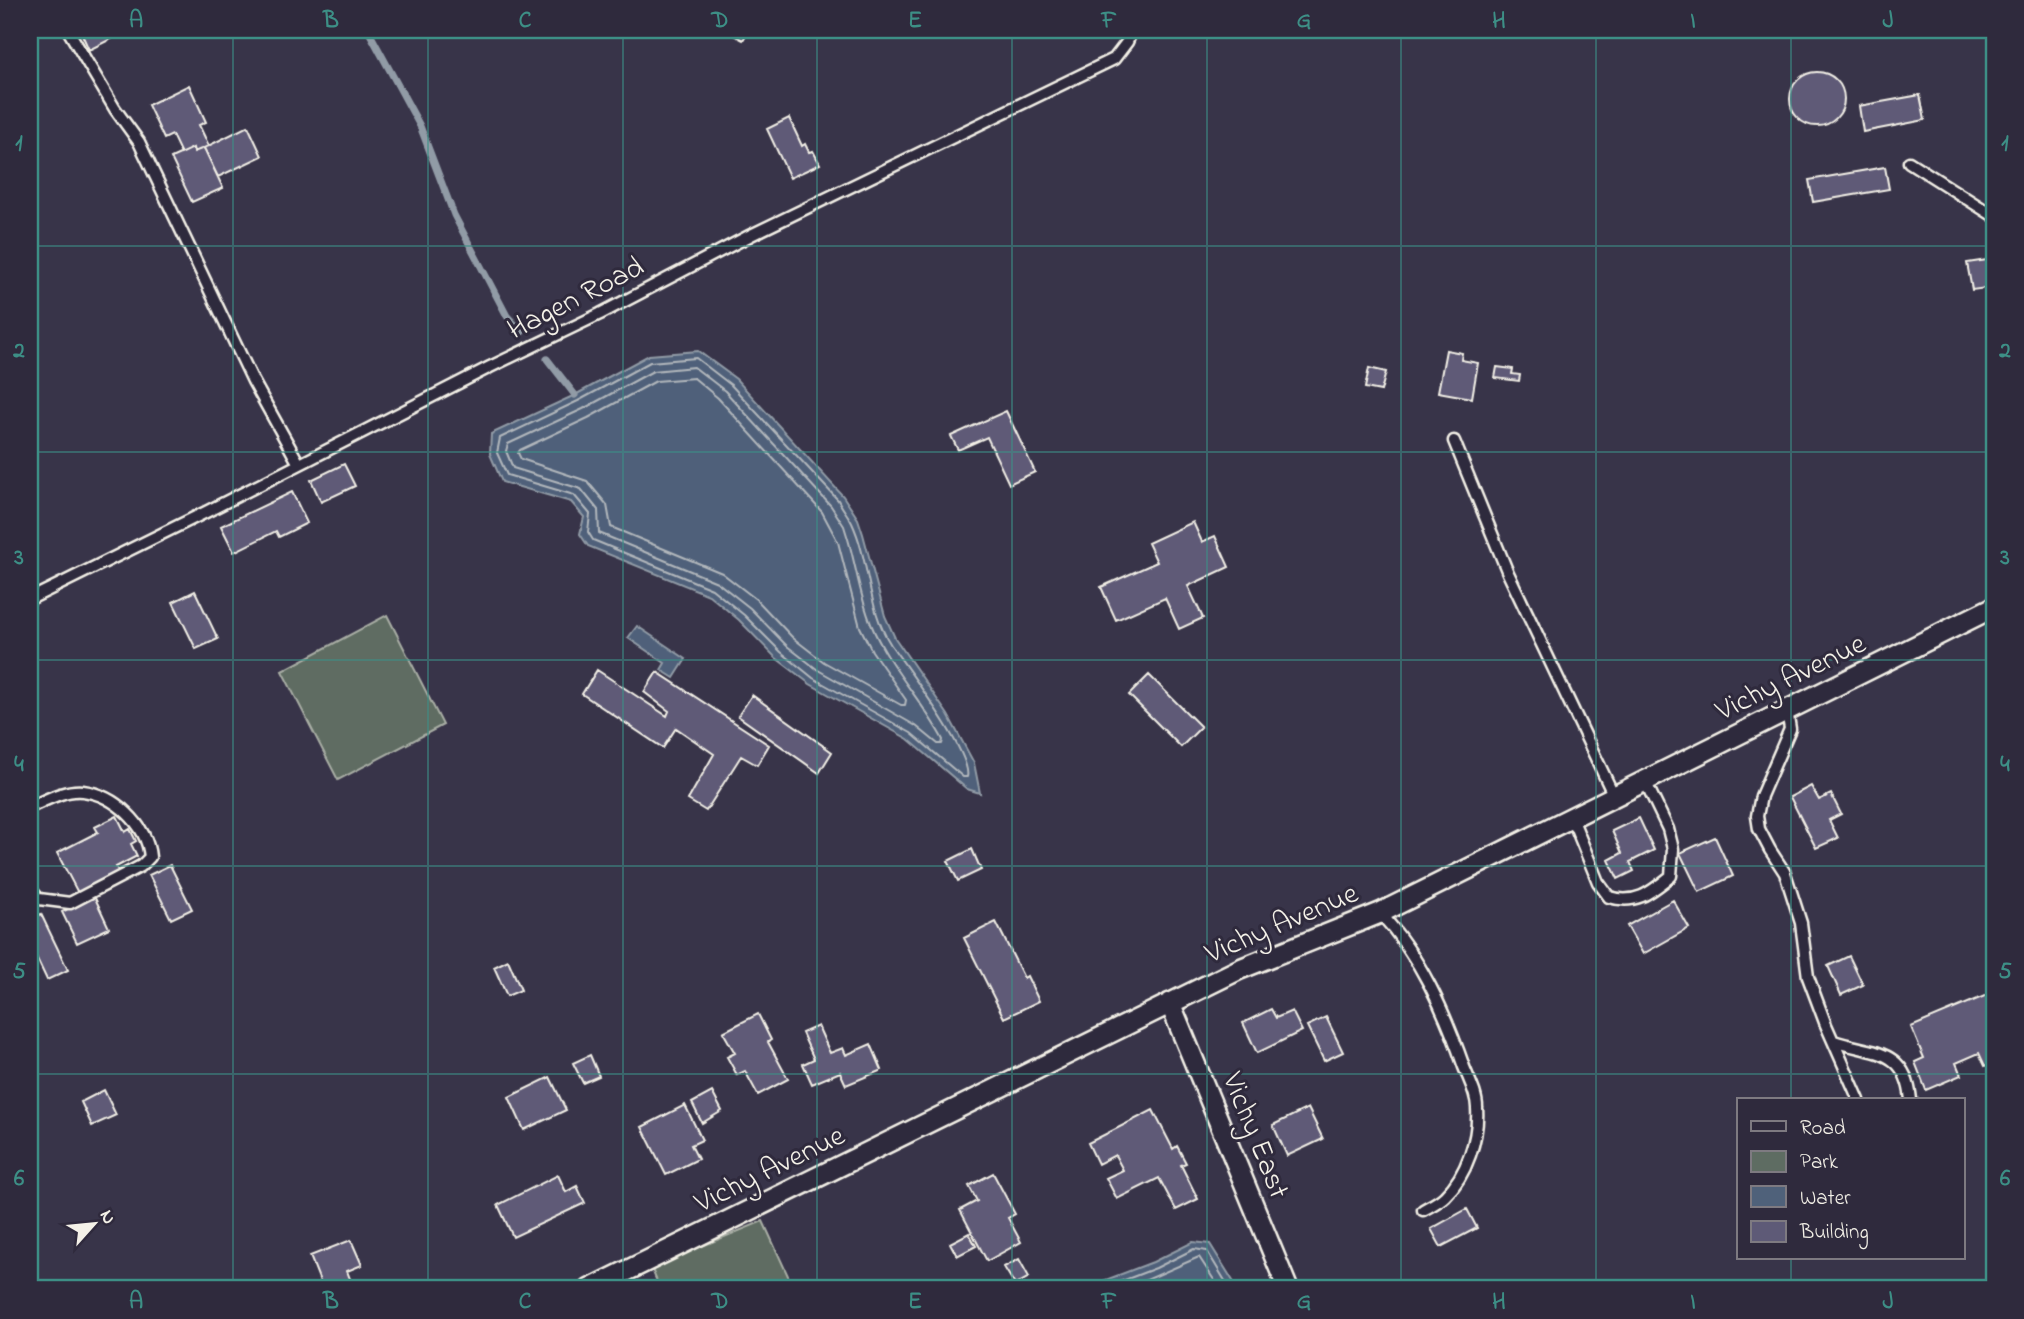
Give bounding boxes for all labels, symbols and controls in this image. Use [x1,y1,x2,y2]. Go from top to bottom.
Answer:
text: A [129,5,143,38]
text: B [322,5,339,38]
text: C [519,5,532,38]
text: D [711,5,728,38]
text: E [908,5,922,38]
text: F [1101,5,1117,38]
text: G [1297,5,1311,38]
text: H [1492,5,1506,38]
text: I [1690,5,1696,38]
text: J [1882,5,1894,38]
text: 1 [15,128,23,161]
text: 1 [2001,128,2009,161]
street label: Hagen Road [500,246,652,353]
text: 2 [12,335,25,368]
text: 2 [1998,335,2011,368]
text: 3 [13,542,24,575]
text: 3 [1999,542,2010,575]
street label: Vichy Avenue [1708,623,1874,735]
text: 4 [14,749,24,782]
text: 4 [2000,749,2010,782]
street label: Vichy Avenue [1198,873,1366,977]
text: 5 [12,956,26,989]
text: 5 [1998,956,2012,989]
street label: Vichy East [1209,1066,1299,1206]
legend [1737,1098,1965,1260]
text: Road [1800,1114,1846,1144]
street label: Vichy Avenue [687,1115,853,1227]
text: Park [1800,1148,1839,1178]
text: 6 [14,1163,25,1196]
text: 6 [2000,1163,2011,1196]
text: Water [1800,1184,1851,1214]
north arrow [60,1190,130,1260]
text: N [92,1206,122,1229]
text: Building [1799,1218,1869,1250]
text: A [129,1286,143,1319]
text: B [322,1286,339,1319]
text: C [519,1286,532,1319]
text: D [711,1286,728,1319]
text: E [908,1286,922,1319]
text: F [1101,1286,1117,1319]
text: G [1297,1286,1311,1319]
text: H [1492,1286,1506,1319]
text: I [1690,1286,1696,1319]
text: J [1882,1286,1894,1319]

